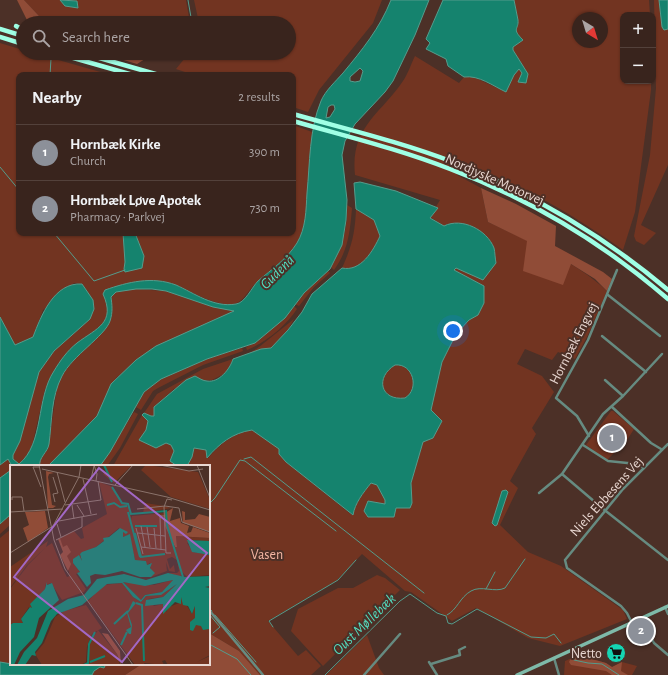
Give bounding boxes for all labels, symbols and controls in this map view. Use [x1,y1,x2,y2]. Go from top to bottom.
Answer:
north arrow [572,12,608,48]
map controls [620,12,656,84]
button: + [620,12,656,48]
search box [16,16,296,60]
icon: search [30,27,52,49]
text: Search here [62,30,130,45]
button: − [620,48,656,84]
text: Nearby [32,89,82,106]
text: 2 results [238,91,280,104]
text: Hornbæk Kirke [70,137,161,152]
text: 1 [43,146,47,159]
text: 390 m [249,146,280,159]
street label: Nordjyske Motorvej [443,152,546,208]
text: Church [70,155,106,168]
text: Hornbæk Løve Apotek [70,193,201,208]
text: 2 [42,202,48,215]
text: 730 m [250,202,280,215]
text: Pharmacy · Parkvej [70,211,165,224]
water label: Gudenå [257,252,297,292]
street label: Hornbæk Engvej [547,300,600,387]
your location [443,321,463,341]
pin: 1 [599,423,625,453]
street label: Niels Ebbesens Vej [568,454,646,539]
inset map [10,465,210,665]
park label: Vasen [251,548,283,562]
water label: Oust Møllebæk [330,591,399,658]
pin: 2 [628,616,654,646]
supermarket icon: Netto [605,642,627,664]
place label: Netto [571,647,602,661]

